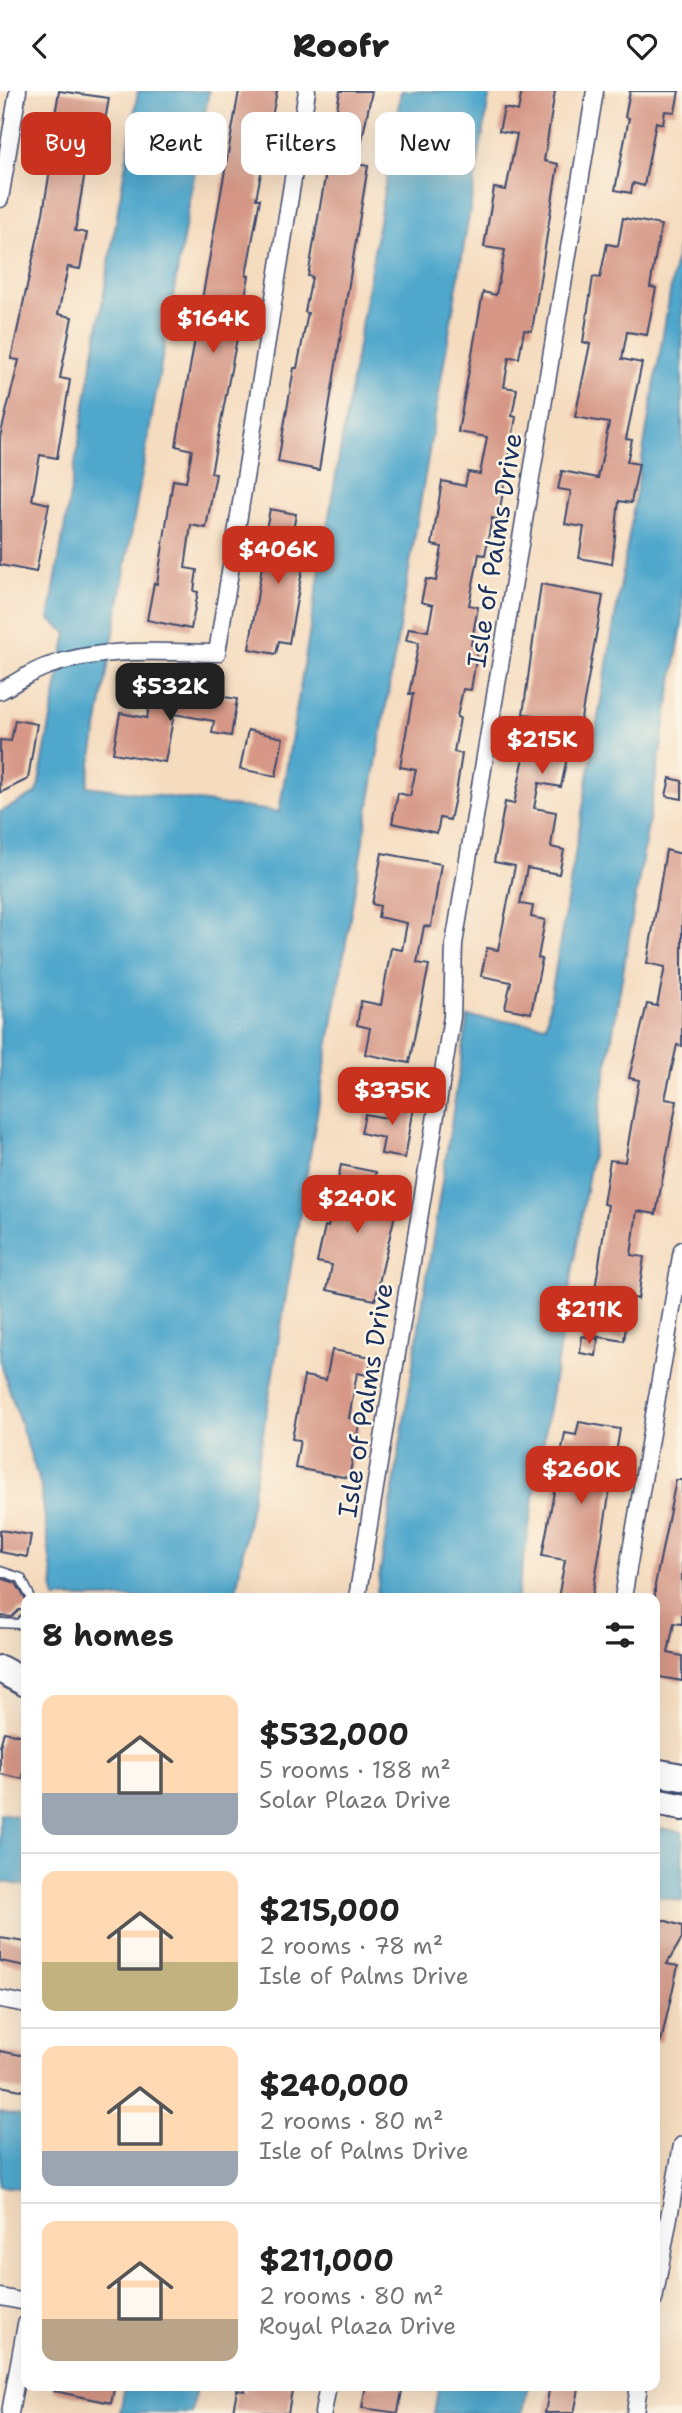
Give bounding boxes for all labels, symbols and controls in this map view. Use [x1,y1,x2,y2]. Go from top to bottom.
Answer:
text: Roofr [293,24,389,67]
icon: back [21,27,59,65]
icon: heart [623,27,661,65]
chip: Buy [21,112,111,175]
chip: Rent [125,112,227,175]
chip: Filters [241,112,361,175]
chip: New [375,112,475,175]
pin: $164K [164,295,262,355]
text: $164K [177,303,249,333]
street label: Isle of Palms Drive [458,430,530,670]
pin: $406K [229,526,327,586]
text: $406K [238,534,318,564]
pin: $532K [121,663,219,723]
text: $532K [131,671,209,701]
pin: $215K [493,717,591,776]
text: $215K [507,724,577,754]
pin: $375K [343,1067,441,1127]
text: $375K [354,1075,430,1105]
pin: $240K [308,1175,406,1235]
text: $240K [318,1183,396,1213]
street label: Isle of Palms Drive [329,1280,401,1520]
pin: $211K [540,1287,638,1346]
text: $211K [556,1294,622,1324]
pin: $260K [532,1447,630,1506]
text: $260K [542,1454,620,1484]
text: 8 homes [42,1615,174,1656]
icon: filters [601,1616,639,1654]
text: $532,000 [259,1714,409,1755]
icon: home [98,1723,182,1807]
text: 5 rooms · 188 m² [259,1755,451,1785]
text: Solar Plaza Drive [259,1785,451,1815]
text: $215,000 [259,1890,400,1931]
icon: home [98,1899,182,1983]
text: 2 rooms · 78 m² [259,1931,443,1961]
text: Isle of Palms Drive [259,1961,469,1991]
text: $240,000 [259,2065,409,2106]
icon: home [98,2074,182,2158]
text: 2 rooms · 80 m² [259,2106,444,2136]
text: Isle of Palms Drive [259,2136,469,2166]
text: $211,000 [259,2240,394,2281]
icon: home [98,2249,182,2333]
text: 2 rooms · 80 m² [259,2281,444,2311]
text: Royal Plaza Drive [259,2311,456,2341]

